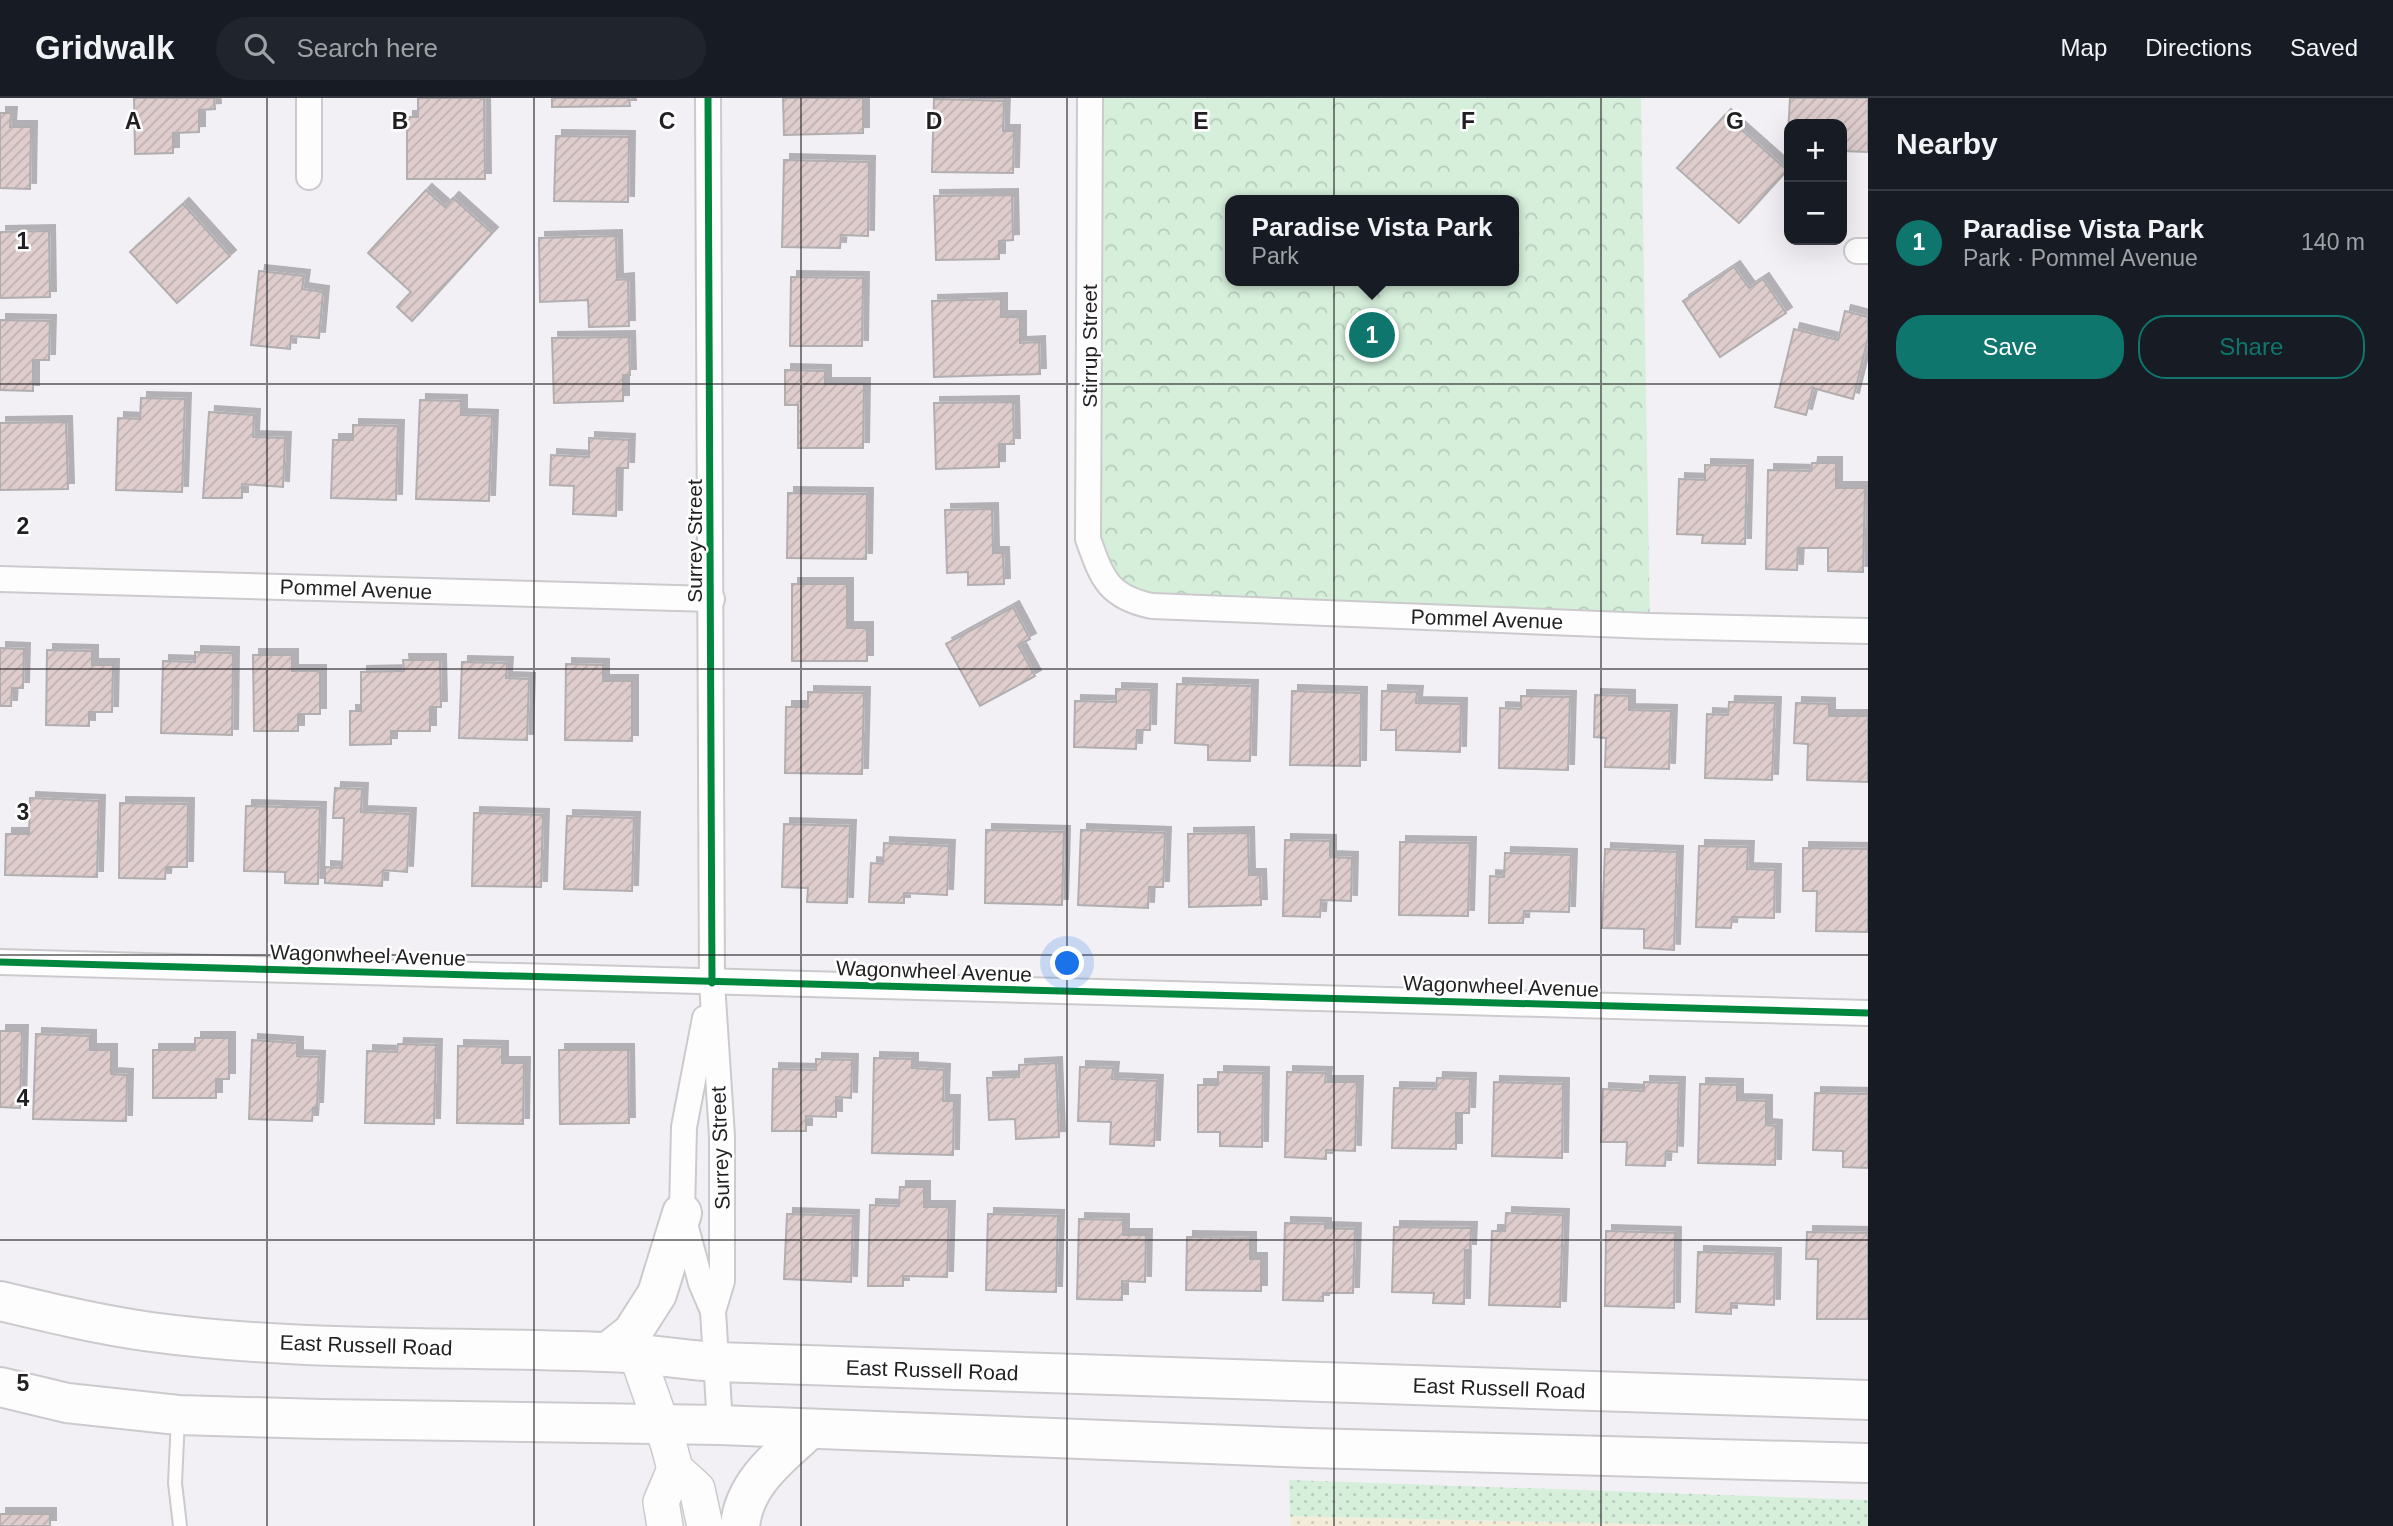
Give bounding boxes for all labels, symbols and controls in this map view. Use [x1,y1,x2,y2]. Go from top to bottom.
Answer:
search box [216,17,706,80]
text: Gridwalk [35,29,174,66]
icon: search [240,29,278,67]
text: Search here [296,33,438,63]
text: Map [2061,34,2107,61]
text: Directions [2145,34,2252,61]
text: Saved [2290,34,2358,61]
text: A [125,108,141,134]
text: B [392,108,408,134]
text: C [659,108,675,134]
text: D [926,108,942,134]
text: E [1193,108,1209,134]
text: F [1461,108,1475,134]
text: G [1726,108,1744,134]
map controls [1784,119,1847,245]
button: + [1784,119,1847,182]
text: Nearby [1896,127,1998,160]
button: − [1784,182,1847,245]
popup [1225,195,1519,286]
text: Paradise Vista Park [1252,212,1492,242]
text: Paradise Vista Park [1963,214,2204,244]
text: 1 [17,228,30,254]
text: 1 [1913,229,1925,255]
text: 140 m [2301,229,2365,255]
text: Park [1252,243,1299,269]
text: Park · Pommel Avenue [1963,245,2198,271]
street label: Stirrup Street [1078,284,1101,408]
pin: 1 [1349,309,1395,361]
button: Save [1896,315,2124,379]
button: Share [2138,315,2365,379]
street label: Surrey Street [683,479,706,603]
text: 2 [17,513,29,539]
street label: Pommel Avenue [279,575,433,603]
street label: Pommel Avenue [1410,605,1564,633]
text: 3 [17,799,29,825]
street label: Wagonwheel Avenue [270,940,466,970]
your location [1050,946,1084,980]
street label: Wagonwheel Avenue [836,956,1032,986]
street label: Wagonwheel Avenue [1403,971,1599,1001]
text: 4 [17,1085,30,1111]
street label: Surrey Street [706,1086,734,1210]
street label: East Russell Road [279,1330,453,1360]
street label: East Russell Road [845,1355,1019,1385]
text: 5 [17,1370,30,1396]
street label: East Russell Road [1412,1373,1586,1403]

